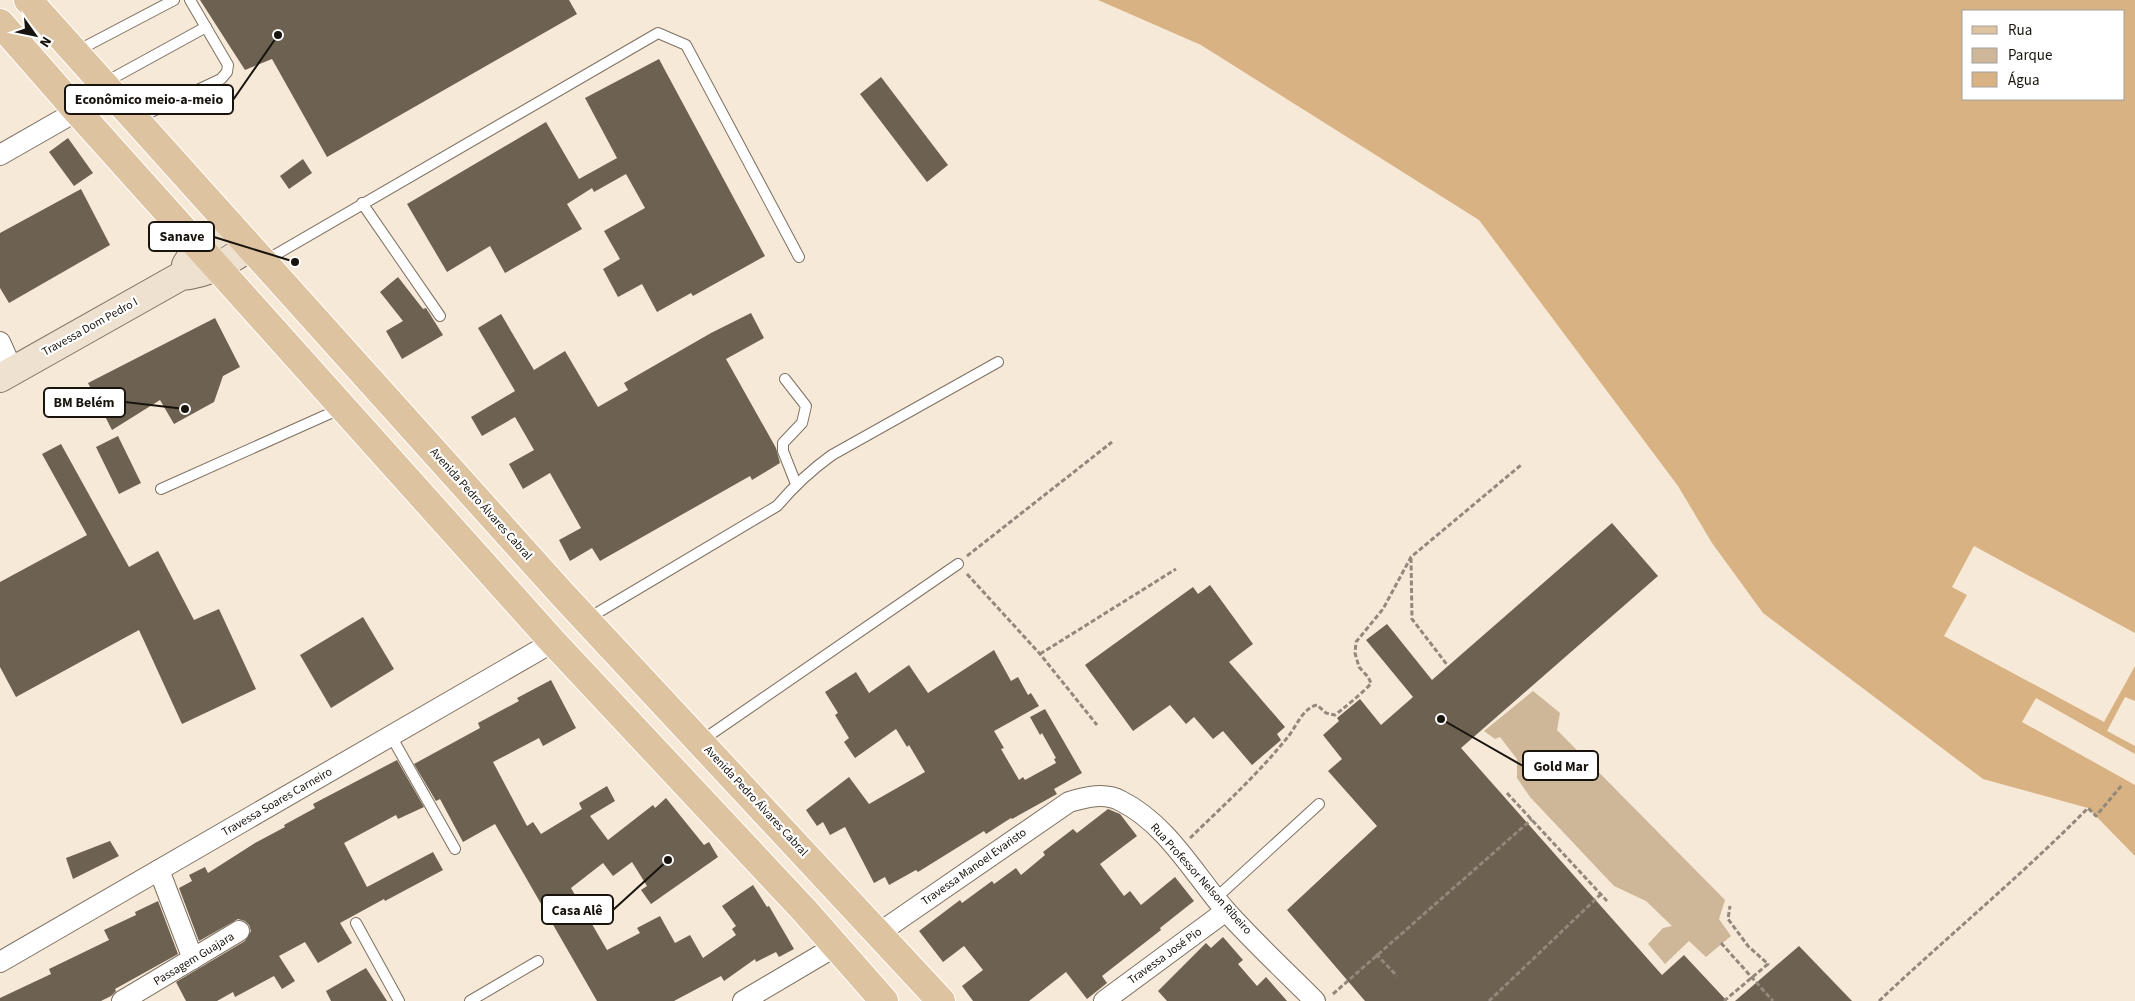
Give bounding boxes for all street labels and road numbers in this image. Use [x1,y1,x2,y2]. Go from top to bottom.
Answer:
street label: Travessa Dom Pedro I [39,294,141,360]
street label: Avenida Pedro Álvares Cabral [426,444,536,564]
street label: Avenida Pedro Álvares Cabral [700,742,812,860]
street label: Travessa Soares Carneiro [219,763,335,841]
street label: Rua Professor Nelson Ribeiro [1146,820,1256,938]
street label: Travessa Manoel Evaristo [918,824,1030,910]
street label: Travessa José Pio [1125,923,1205,989]
street label: Passagem Guajara [150,928,238,990]

